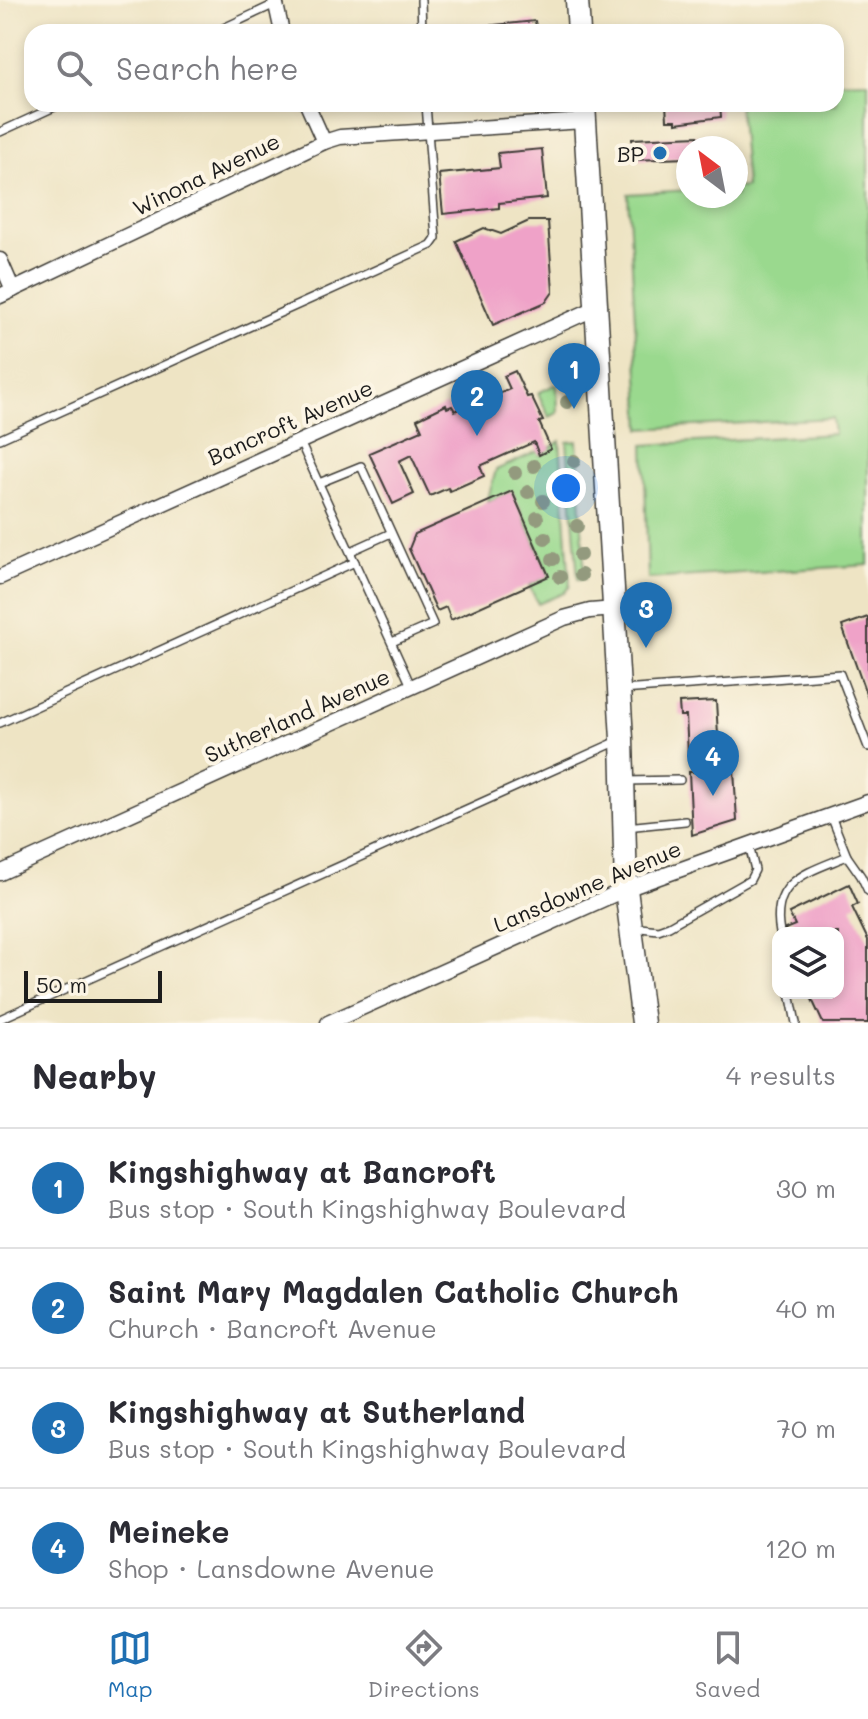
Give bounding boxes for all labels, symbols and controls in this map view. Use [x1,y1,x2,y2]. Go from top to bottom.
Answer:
search box [24,24,844,112]
icon: search [52,46,96,90]
text: Search here [116,48,299,88]
street label: Winona Avenue [128,126,284,222]
north arrow [676,136,748,208]
place label: BP [617,139,644,168]
marker: BP [651,144,669,162]
pin: 1 [548,343,600,409]
pin: 2 [451,370,503,436]
street label: Bancroft Avenue [203,373,377,471]
your location [546,468,586,508]
pin: 3 [620,582,672,648]
street label: Sutherland Avenue [200,661,394,769]
pin: 4 [687,730,739,796]
street label: Lansdowne Avenue [489,833,685,939]
map controls [772,927,844,999]
button: layers [772,927,844,999]
scale bar [24,967,162,1003]
text: 50 m [36,970,87,999]
text: Nearby [32,1053,157,1098]
text: 4 results [726,1058,836,1092]
text: Kingshighway at Bancroft [108,1151,496,1191]
text: 1 [52,1171,64,1205]
text: 30 m [776,1171,836,1205]
text: Bus stop · South Kingshighway Boulevard [108,1191,626,1225]
text: Saint Mary Magdalen Catholic Church [108,1271,679,1311]
text: 2 [51,1291,65,1325]
text: 40 m [776,1291,836,1325]
text: Church · Bancroft Avenue [108,1311,437,1345]
text: Kingshighway at Sutherland [108,1391,525,1431]
text: 3 [50,1411,66,1445]
text: 70 m [776,1411,836,1445]
text: Bus stop · South Kingshighway Boulevard [108,1431,626,1465]
text: Meineke [108,1511,229,1551]
text: 4 [50,1531,66,1565]
text: 120 m [765,1531,836,1565]
text: Shop · Lansdowne Avenue [108,1551,435,1585]
tab: Map [108,1626,153,1703]
tab: Directions [368,1626,480,1703]
tab: Saved [695,1626,760,1703]

